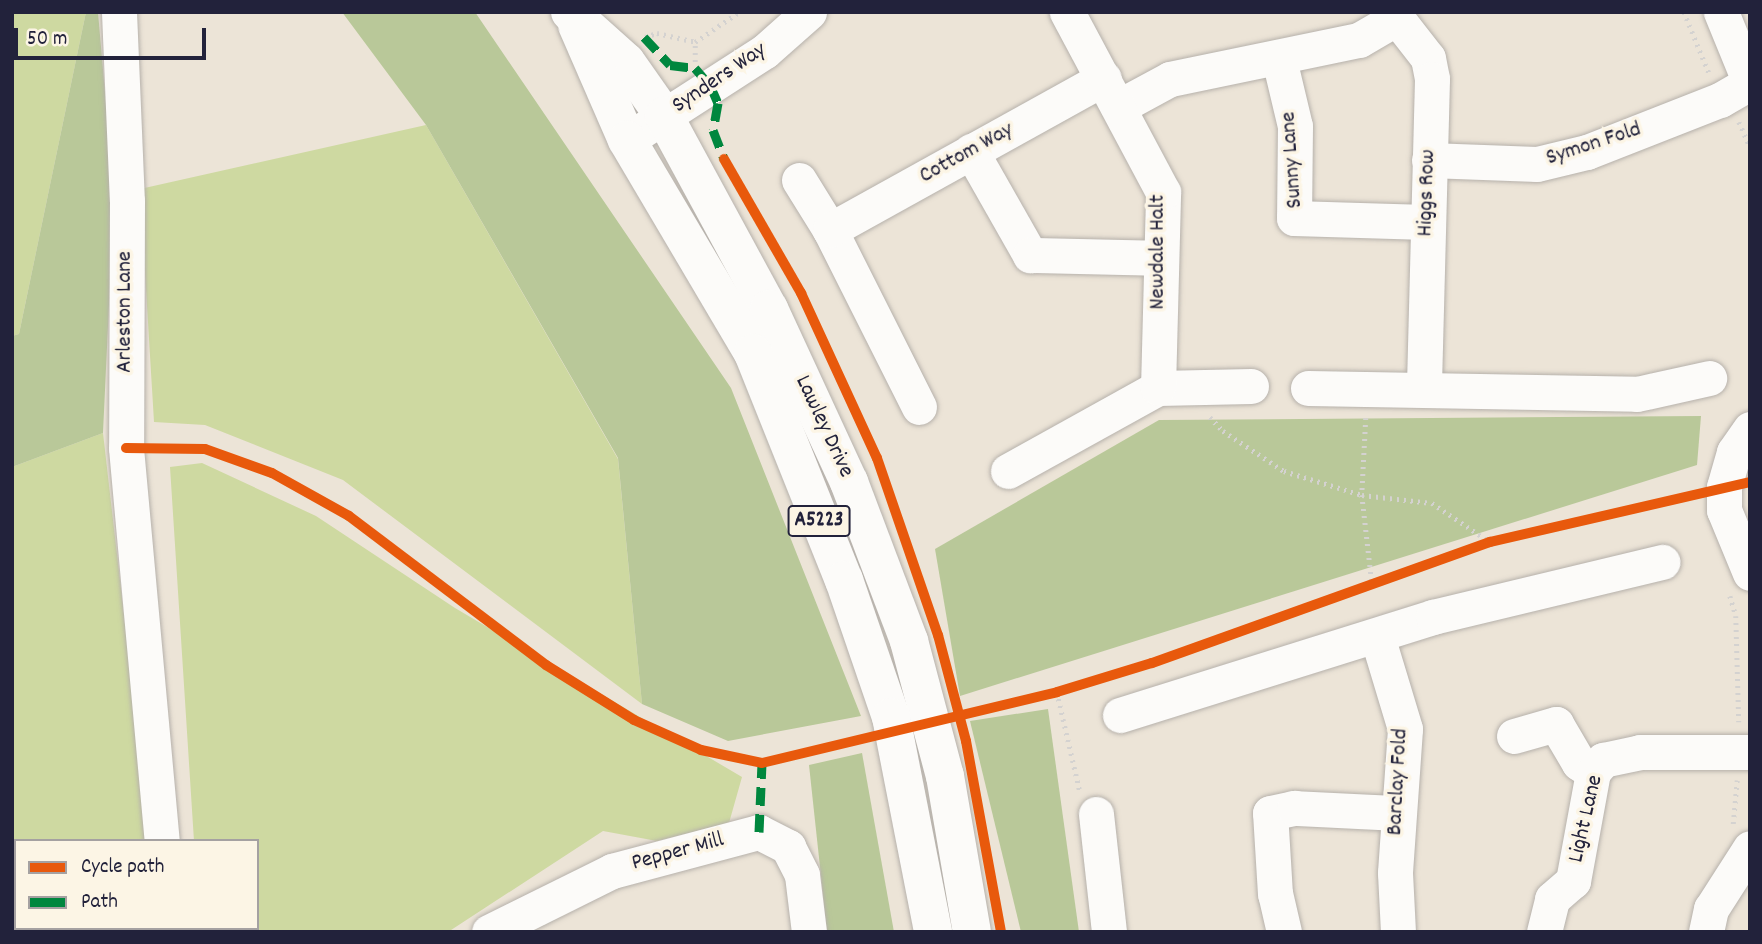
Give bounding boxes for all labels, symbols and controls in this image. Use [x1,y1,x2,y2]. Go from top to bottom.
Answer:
scale bar [18,14,210,58]
text: 50 m [27,25,67,55]
street label: Synders Way [668,37,772,121]
street label: Sunny Lane [1276,111,1310,209]
street label: Cottom Way [915,117,1019,191]
street label: Symon Fold [1543,117,1645,173]
street label: Higgs Row [1413,149,1443,237]
street label: Newdale Halt [1145,194,1173,310]
street label: Arleston Lane [112,251,140,373]
street label: Lawley Drive [787,372,859,482]
road number: A5223 [788,504,850,538]
street label: Barclay Fold [1382,728,1416,836]
street label: Light Lane [1564,773,1610,865]
street label: Pepper Mill [629,827,727,879]
legend [14,839,259,930]
text: Cycle path [81,853,164,883]
text: Path [81,888,118,918]

